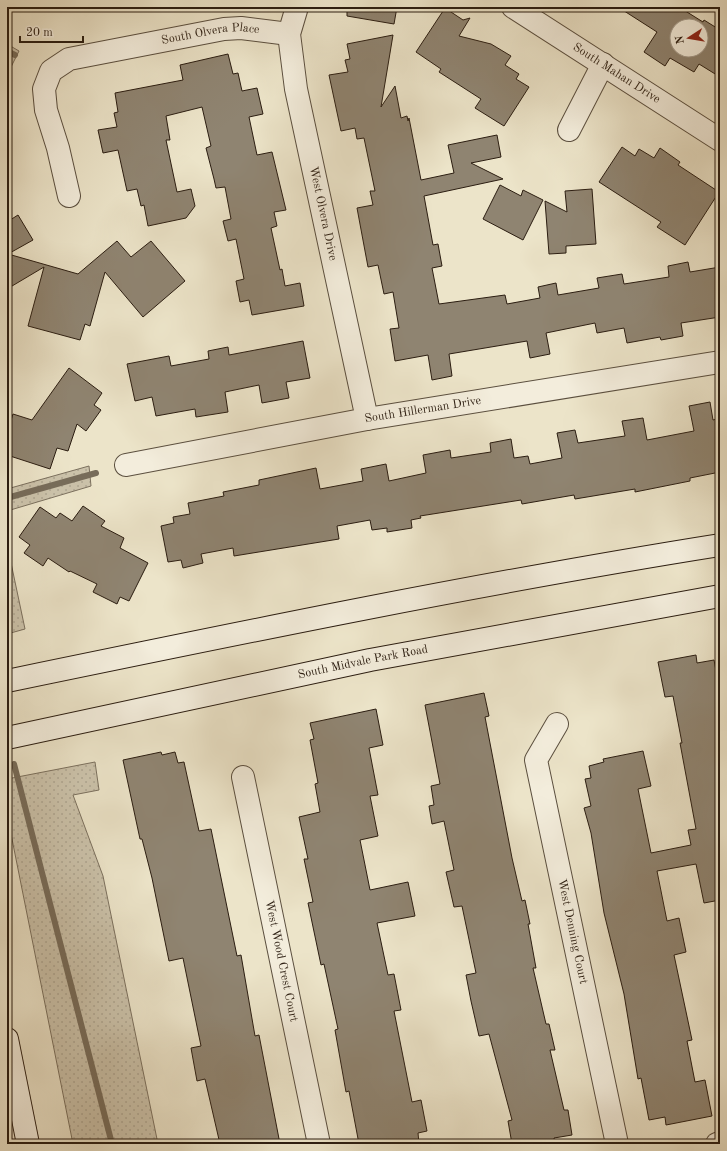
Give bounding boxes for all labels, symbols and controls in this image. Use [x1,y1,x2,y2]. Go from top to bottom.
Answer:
scale bar [20,18,83,44]
north arrow [669,18,709,58]
street label: South Olvera Place [160,22,261,47]
text: 20 m [26,27,53,39]
text: N [674,34,687,45]
street label: South Mahan Drive [571,41,663,106]
street label: West Olvera Drive [307,165,339,262]
street label: South Hillerman Drive [364,395,482,425]
street label: South Midvale Park Road [297,643,429,681]
street label: West Denning Court [555,878,589,985]
street label: West Wood Crest Court [263,899,300,1023]

